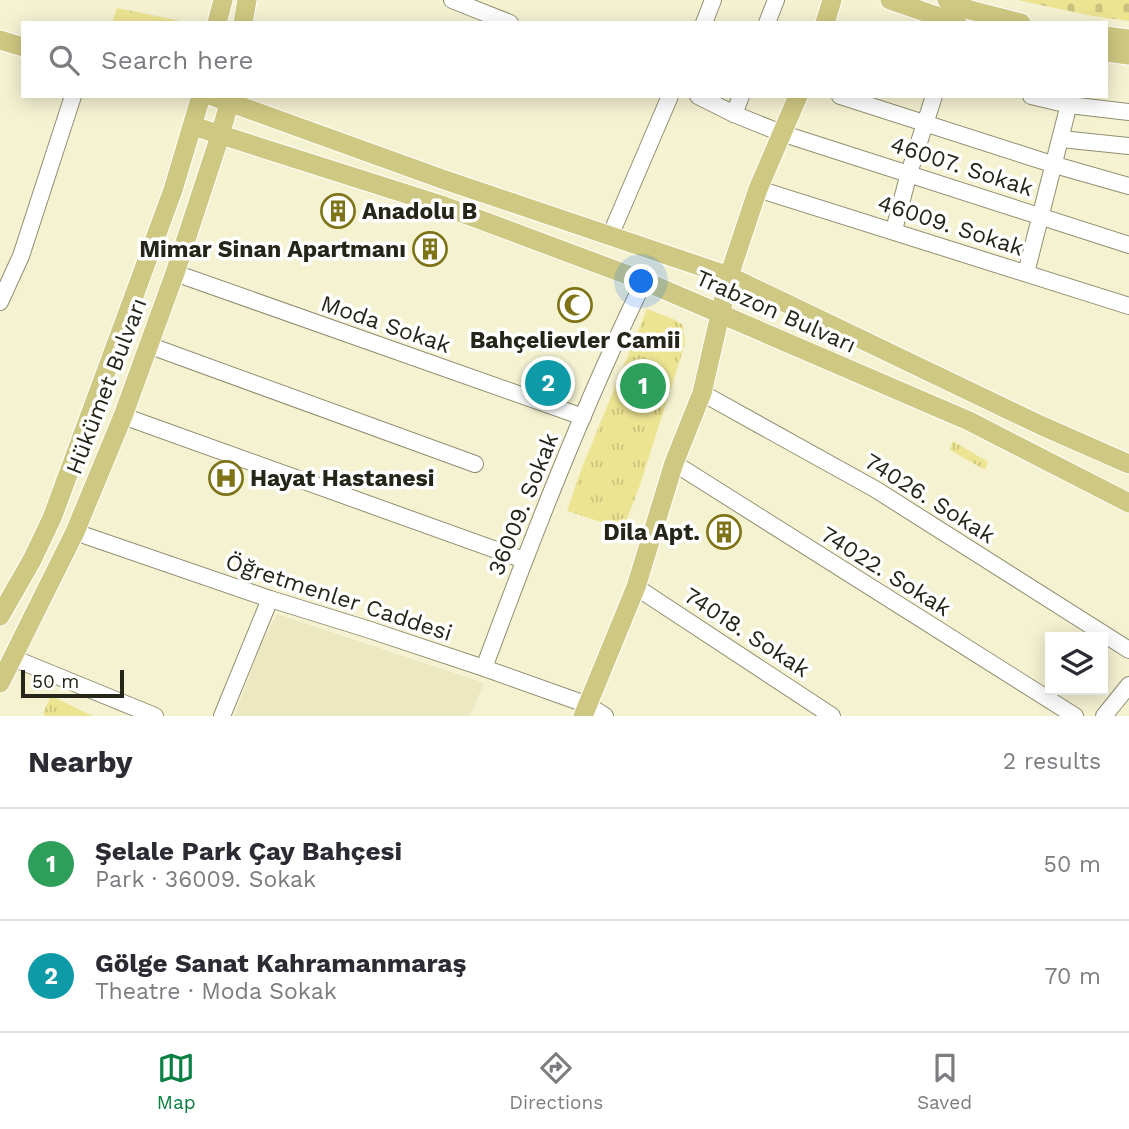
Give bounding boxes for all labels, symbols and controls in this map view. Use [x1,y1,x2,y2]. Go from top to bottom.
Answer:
search box [21,21,1108,98]
icon: search [45,41,83,79]
text: Search here [101,45,253,75]
street label: 46007. Sokak [887,131,1037,202]
street label: 46009. Sokak [874,189,1027,262]
building icon: Anadolu B [319,192,357,230]
place label: Anadolu B [362,198,477,225]
building icon: Mimar Sinan Apartmanı [411,230,449,268]
place label: Mimar Sinan Apartmanı [139,236,406,263]
your location [624,264,658,298]
street label: Trabzon Bulvarı [691,264,860,359]
mosque icon: Bahçelievler Camii [556,286,594,324]
street label: Moda Sokak [317,290,454,359]
street label: Hükümet Bulvarı [60,294,152,478]
place label: Bahçelievler Camii [470,327,680,354]
pin: 2 [525,357,571,409]
pin: 1 [620,360,666,412]
street label: 36009. Sokak [483,429,564,579]
street label: 74026. Sokak [860,448,1000,549]
hospital icon: Hayat Hastanesi [207,459,245,497]
place label: Hayat Hastanesi [250,465,434,492]
building icon: Dila Apt. [705,513,743,551]
place label: Dila Apt. [603,519,700,546]
street label: 74022. Sokak [816,521,956,622]
street label: Öğretmenler Caddesi [222,548,456,647]
street label: 74018. Sokak [679,582,815,683]
map controls [1045,632,1108,695]
button: layers [1045,632,1108,695]
scale bar [21,667,124,699]
text: 50 m [32,670,79,693]
text: Nearby [28,744,133,779]
text: 2 results [1003,748,1101,775]
text: Şelale Park Çay Bahçesi [95,836,402,866]
text: 1 [46,851,56,878]
text: 50 m [1044,851,1101,878]
text: Park · 36009. Sokak [95,866,316,893]
text: Gölge Sanat Kahramanmaraş [95,948,466,978]
text: 2 [44,963,58,990]
text: 70 m [1044,963,1101,990]
text: Theatre · Moda Sokak [95,978,337,1005]
tab: Map [157,1049,196,1114]
tab: Directions [509,1049,603,1114]
tab: Saved [917,1049,972,1114]

